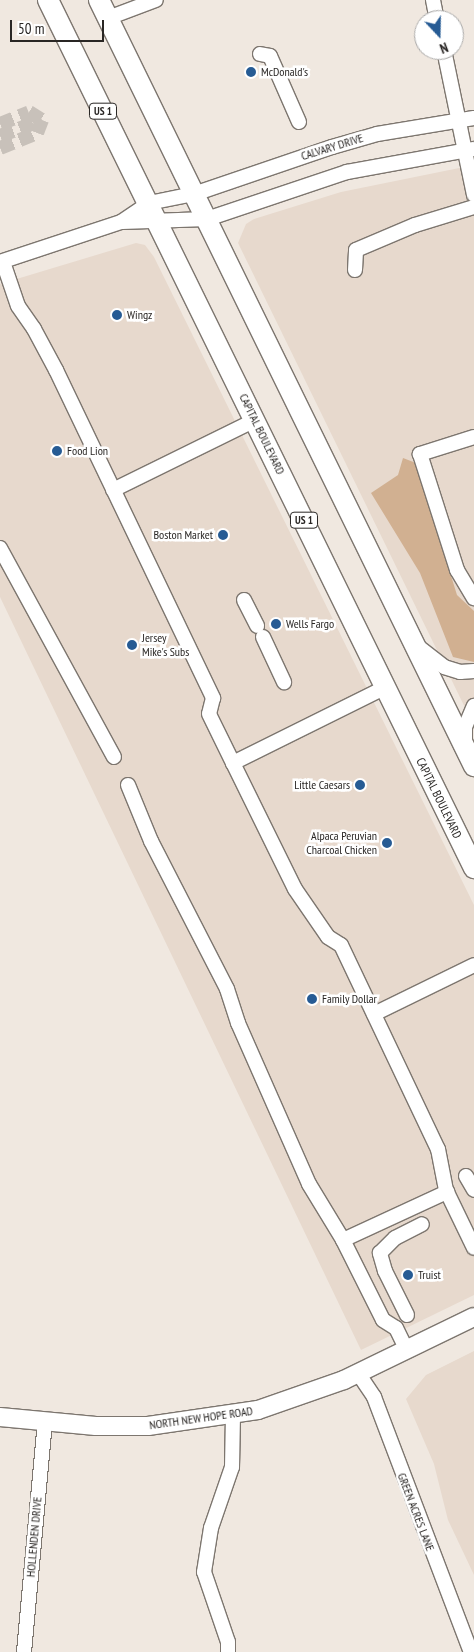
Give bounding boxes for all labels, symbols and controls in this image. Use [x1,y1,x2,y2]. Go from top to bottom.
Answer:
scale bar [12,10,106,42]
north arrow [414,10,464,60]
text: 50 m [18,19,44,38]
text: N [437,38,451,58]
place label: McDonald's [261,65,308,79]
marker: McDonald's [245,66,257,78]
road number: US 1 [88,102,118,120]
street label: CALVARY DRIVE [299,131,365,163]
place label: Wingz [127,308,152,322]
marker: Wingz [111,309,123,321]
street label: CAPITAL BOULEVARD [236,391,288,477]
place label: Food Lion [67,444,108,458]
marker: Food Lion [51,445,63,457]
road number: US 1 [289,512,319,528]
place label: Boston Market [153,528,213,542]
marker: Boston Market [217,529,229,541]
place label: Wells Fargo [286,617,334,631]
marker: Wells Fargo [270,618,282,630]
place label: Jersey Mike's Subs [142,631,189,659]
marker: Jersey Mike's Subs [126,639,138,651]
street label: CAPITAL BOULEVARD [413,755,465,841]
place label: Little Caesars [294,778,350,792]
marker: Little Caesars [354,779,366,791]
place label: Alpaca Peruvian Charcoal Chicken [306,829,377,857]
marker: Alpaca Peruvian Charcoal Chicken [381,837,393,849]
place label: Family Dollar [322,992,377,1006]
marker: Family Dollar [306,993,318,1005]
place label: Truist [418,1268,441,1282]
marker: Truist [402,1269,414,1281]
street label: NORTH NEW HOPE ROAD [148,1404,254,1432]
street label: GREEN ACRES LANE [394,1471,438,1553]
street label: HOLLENDEN DRIVE [23,1496,45,1578]

